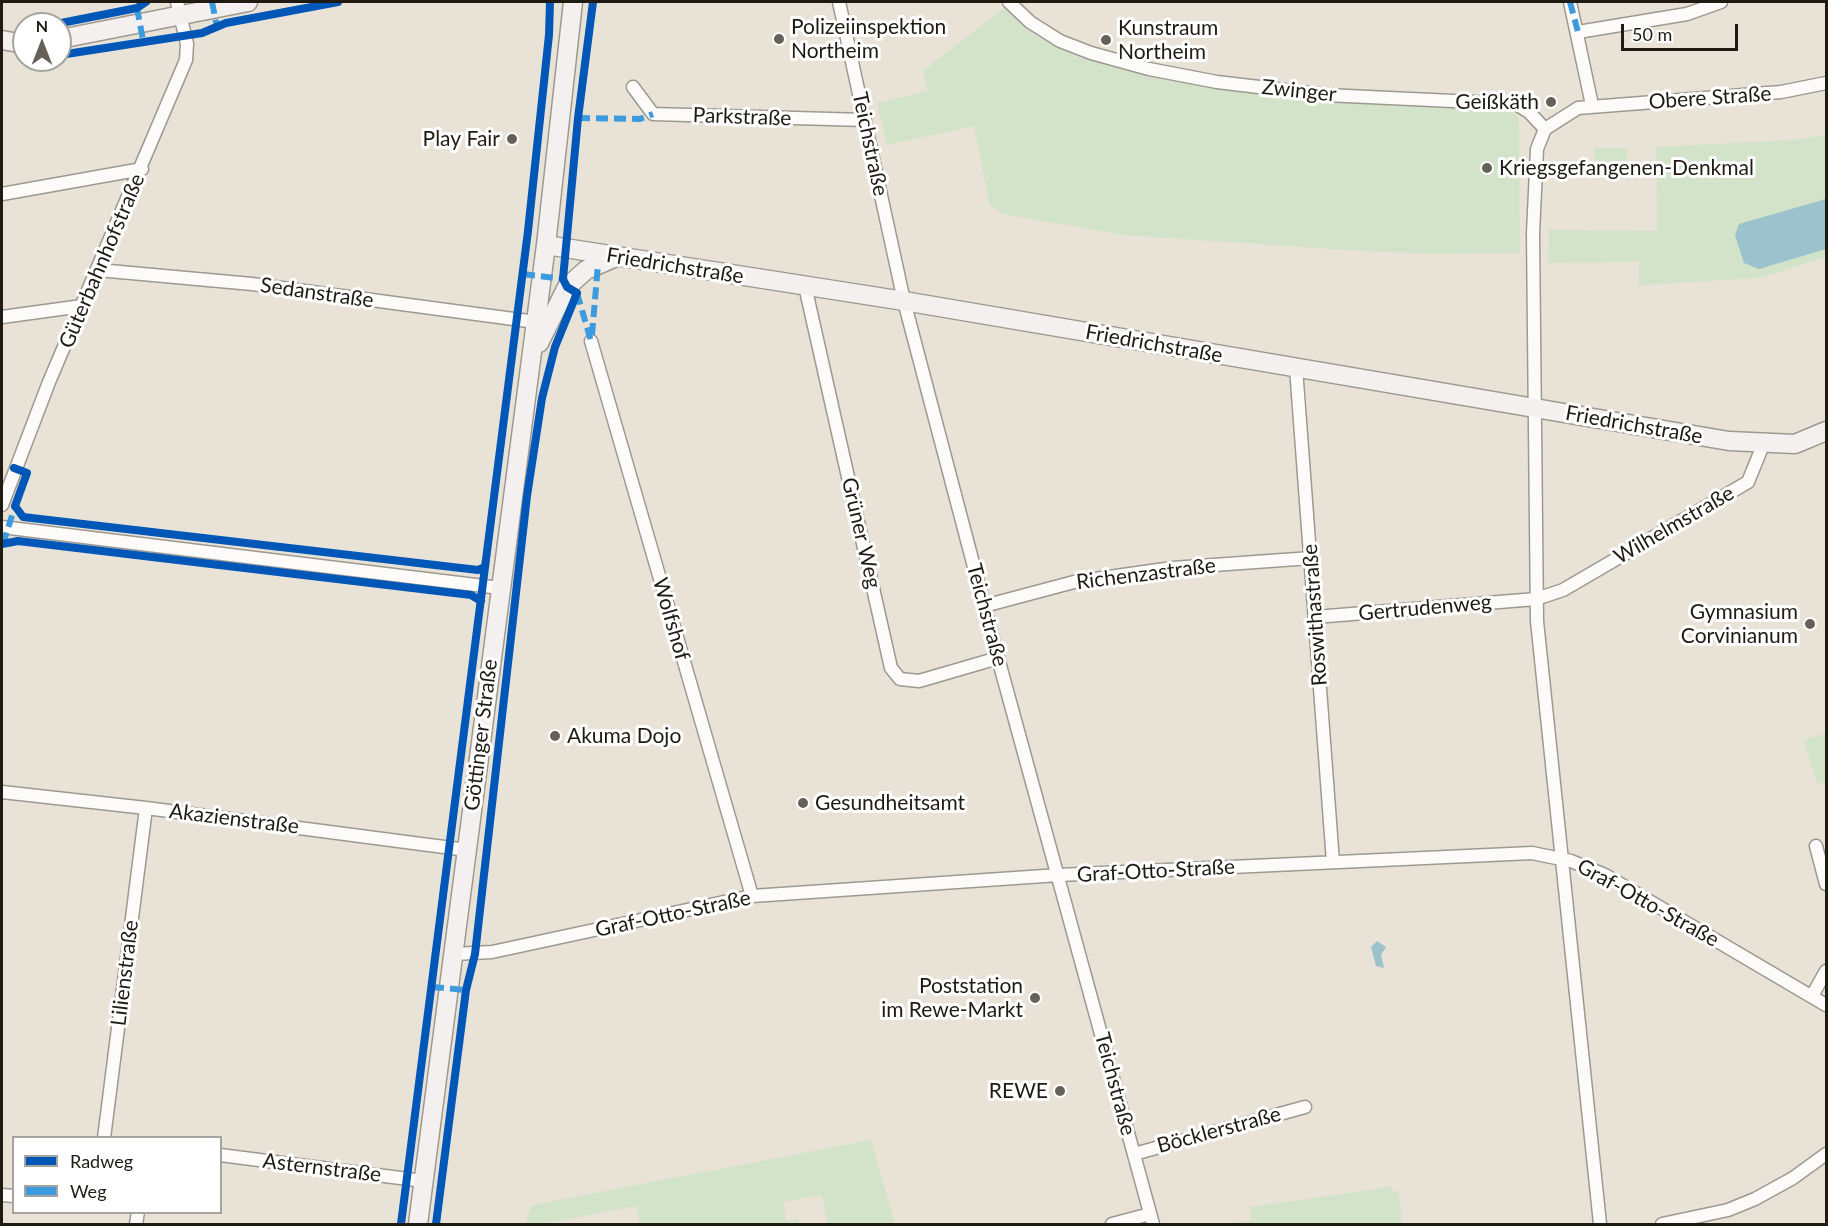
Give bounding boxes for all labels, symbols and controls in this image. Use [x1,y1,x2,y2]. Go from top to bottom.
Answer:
north arrow [12,12,72,72]
scale bar [1624,12,1741,50]
place label: Polizeiinspektion Northeim [791,14,946,64]
place label: Kunstraum Northeim [1118,15,1218,65]
text: N [36,16,48,35]
text: 50 m [1632,23,1672,45]
marker: Polizeiinspektion Northeim [772,32,786,46]
marker: Kunstraum Northeim [1099,33,1113,47]
street label: Zwinger [1260,75,1338,107]
street label: Obere Straße [1648,81,1772,115]
place label: Geißkäth [1455,89,1539,115]
street label: Teichstraße [847,90,893,198]
marker: Geißkäth [1544,95,1558,109]
street label: Parkstraße [692,103,792,131]
place label: Play Fair [423,126,500,152]
marker: Play Fair [505,132,519,146]
place label: Kriegsgefangenen-Denkmal [1499,155,1754,181]
marker: Kriegsgefangenen-Denkmal [1480,161,1494,175]
street label: Güterbahnhofstraße [54,170,150,352]
street label: Friedrichstraße [605,243,745,289]
street label: Sedanstraße [259,273,375,313]
street label: Friedrichstraße [1083,320,1225,368]
street label: Friedrichstraße [1563,401,1705,449]
street label: Grüner Weg [836,475,886,591]
street label: Wilhelmstraße [1609,480,1739,570]
street label: Roswithastraße [1297,543,1333,687]
street label: Richenzastraße [1075,553,1217,595]
street label: Teichstraße [961,561,1013,669]
street label: Wolfshof [647,575,695,663]
street label: Gertrudenweg [1357,590,1493,626]
place label: Gymnasium Corvinianum [1681,599,1798,649]
marker: Gymnasium Corvinianum [1803,617,1817,631]
street label: Göttinger Straße [459,658,503,812]
place label: Akuma Dojo [567,723,681,749]
marker: Akuma Dojo [548,729,562,743]
place label: Gesundheitsamt [815,790,965,816]
marker: Gesundheitsamt [796,796,810,810]
street label: Akazienstraße [168,799,300,839]
street label: Graf-Otto-Straße [1076,854,1236,888]
street label: Graf-Otto-Straße [1573,854,1723,952]
street label: Graf-Otto-Straße [593,885,753,943]
street label: Lilienstraße [106,919,144,1027]
place label: Poststation im Rewe-Markt [881,973,1023,1023]
marker: Poststation im Rewe-Markt [1028,991,1042,1005]
street label: Teichstraße [1089,1030,1141,1138]
place label: REWE [989,1078,1048,1104]
marker: REWE [1053,1084,1067,1098]
street label: Böcklerstraße [1154,1101,1284,1159]
legend [12,1136,222,1214]
street label: Asternstraße [261,1148,383,1188]
text: Radweg [70,1150,133,1172]
text: Weg [70,1180,107,1202]

